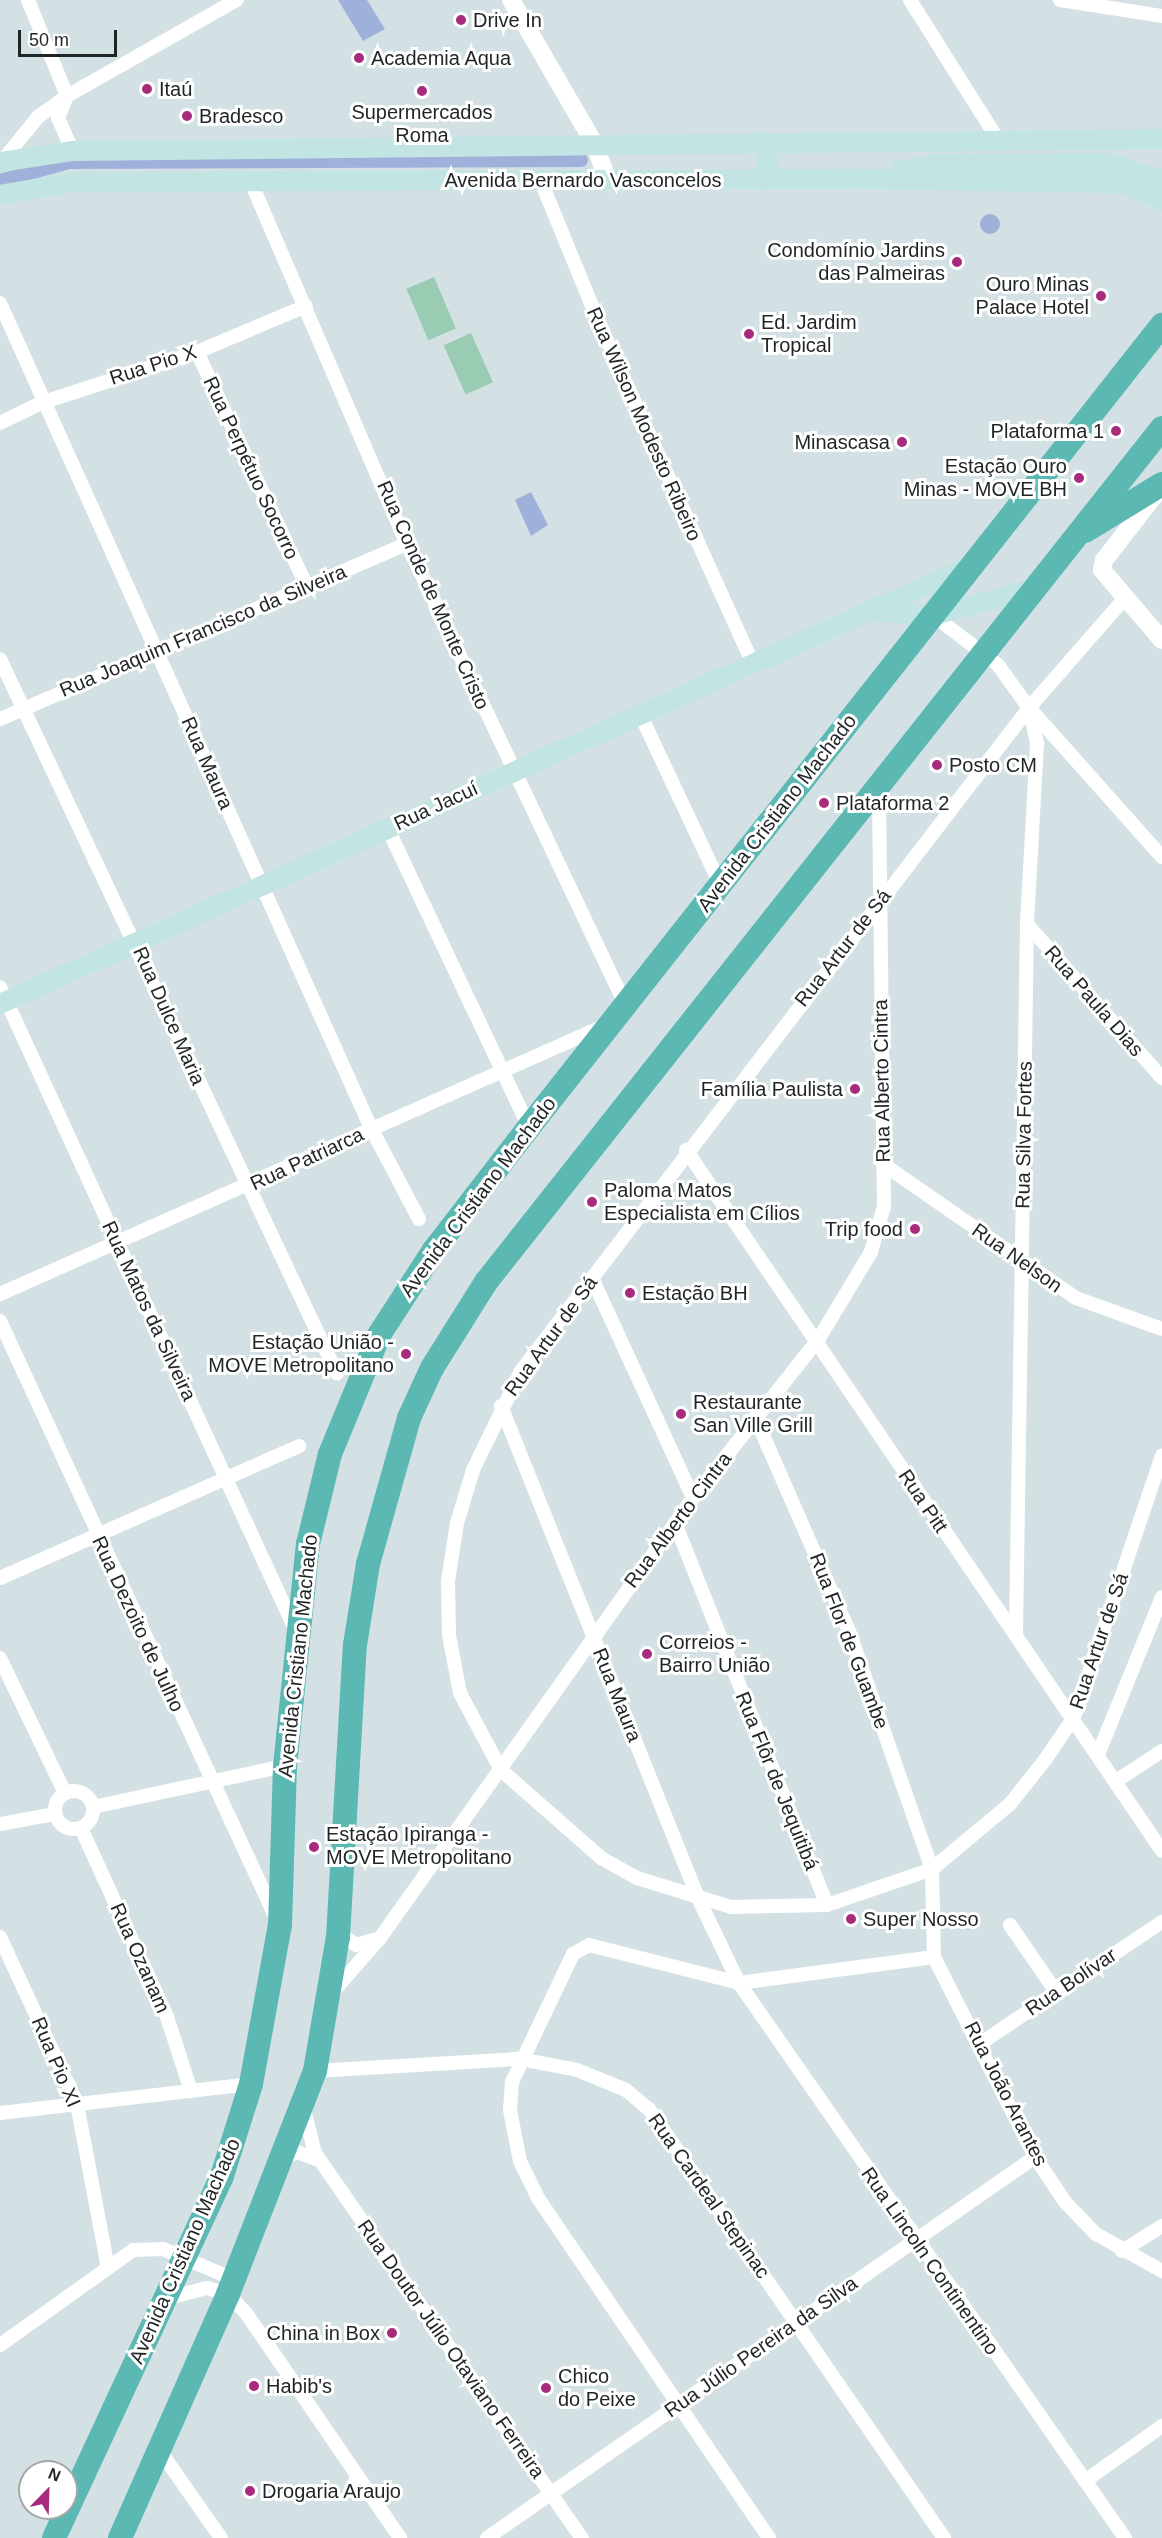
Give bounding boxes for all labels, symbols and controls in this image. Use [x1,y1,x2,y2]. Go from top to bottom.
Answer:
place label: Drive In [473,8,542,32]
marker: Drive In [454,13,468,27]
scale bar [21,18,120,56]
text: 50 m [29,30,69,50]
place label: Academia Aqua [371,46,512,70]
marker: Academia Aqua [352,51,366,65]
place label: Itaú [159,77,192,101]
marker: Itaú [140,82,154,96]
marker: Supermercados Roma [415,84,429,98]
place label: Supermercados Roma [351,100,493,147]
place label: Bradesco [199,104,283,128]
marker: Bradesco [180,109,194,123]
street label: Avenida Bernardo Vasconcelos [444,168,722,192]
place label: Condomínio Jardins das Palmeiras [767,238,945,285]
marker: Condomínio Jardins das Palmeiras [950,255,964,269]
place label: Ouro Minas Palace Hotel [976,272,1089,319]
marker: Ouro Minas Palace Hotel [1094,289,1108,303]
street label: Rua Wilson Modesto Ribeiro [581,303,707,545]
place label: Ed. Jardim Tropical [761,310,857,357]
marker: Ed. Jardim Tropical [742,327,756,341]
street label: Rua Pio X [106,340,200,390]
street label: Rua Perpétuo Socorro [198,373,304,563]
place label: Plataforma 1 [991,419,1104,443]
marker: Plataforma 1 [1109,424,1123,438]
place label: Minascasa [794,430,890,454]
marker: Minascasa [895,435,909,449]
place label: Estação Ouro Minas - MOVE BH [904,454,1067,501]
marker: Estação Ouro Minas - MOVE BH [1072,471,1086,485]
street label: Rua Conde de Monte Cristo [372,477,494,713]
street label: Rua Joaquim Francisco da Silveira [56,560,350,702]
street label: Avenida Cristiano Machado [692,709,862,917]
street label: Rua Maura [176,713,238,813]
place label: Posto CM [949,753,1037,777]
marker: Posto CM [930,758,944,772]
street label: Rua Jacuí [390,776,482,836]
place label: Plataforma 2 [836,791,949,815]
marker: Plataforma 2 [817,796,831,810]
street label: Rua Artur de Sá [789,884,897,1012]
street label: Rua Paula Dias [1039,941,1149,1061]
street label: Rua Dulce Maria [128,943,210,1089]
street label: Rua Alberto Cintra [869,999,895,1163]
street label: Rua Silva Fortes [1011,1061,1037,1209]
place label: Família Paulista [701,1077,843,1101]
marker: Família Paulista [848,1082,862,1096]
street label: Avenida Cristiano Machado [395,1092,561,1302]
street label: Rua Patriarca [247,1122,367,1196]
place label: Paloma Matos Especialista em Cílios [604,1178,800,1225]
marker: Paloma Matos Especialista em Cílios [585,1195,599,1209]
street label: Rua Matos da Silveira [97,1217,201,1405]
place label: Trip food [825,1217,903,1241]
street label: Rua Nelson [967,1218,1067,1298]
marker: Trip food [908,1222,922,1236]
street label: Rua Artur de Sá [499,1271,603,1401]
place label: Estação BH [642,1281,748,1305]
marker: Estação BH [623,1286,637,1300]
place label: Estação União - MOVE Metropolitano [208,1330,394,1377]
marker: Estação União - MOVE Metropolitano [399,1347,413,1361]
place label: Restaurante San Ville Grill [693,1390,813,1437]
marker: Restaurante San Ville Grill [674,1407,688,1421]
street label: Rua Alberto Cintra [619,1447,737,1593]
street label: Rua Pitt [893,1465,953,1537]
street label: Rua Dezoito de Julho [87,1532,189,1716]
street label: Avenida Cristiano Machado [273,1533,323,1779]
street label: Rua Flor de Guambe [804,1550,894,1732]
street label: Rua Artur de Sá [1064,1569,1134,1713]
place label: Correios - Bairro União [659,1630,770,1677]
street label: Rua Maura [587,1645,647,1745]
marker: Correios - Bairro União [640,1647,654,1661]
street label: Rua Flôr de Jequitibá [730,1688,824,1874]
place label: Estação Ipiranga - MOVE Metropolitano [326,1823,512,1870]
marker: Estação Ipiranga - MOVE Metropolitano [307,1840,321,1854]
street label: Rua Ozanam [105,1899,175,2017]
place label: Super Nosso [863,1907,979,1931]
marker: Super Nosso [844,1912,858,1926]
street label: Rua Bolívar [1021,1943,1121,2021]
street label: Rua Pio XI [26,2013,86,2111]
street label: Rua João Arantes [959,2017,1053,2171]
street label: Rua Cardeal Stepinac [643,2109,775,2283]
street label: Avenida Cristiano Machado [124,2135,246,2367]
street label: Rua Lincoln Continentino [856,2163,1004,2359]
street label: Rua Doutor Júlio Otaviano Ferreira [352,2215,550,2483]
street label: Rua Júlio Pereira da Silva [660,2271,862,2423]
place label: China in Box [267,2321,380,2345]
marker: China in Box [385,2326,399,2340]
place label: Chico do Peixe [558,2364,636,2411]
place label: Habib's [266,2374,332,2398]
marker: Habib's [247,2379,261,2393]
marker: Chico do Peixe [539,2381,553,2395]
north arrow [18,2460,78,2520]
text: N [46,2465,63,2485]
place label: Drogaria Araujo [262,2479,402,2503]
marker: Drogaria Araujo [243,2484,257,2498]

